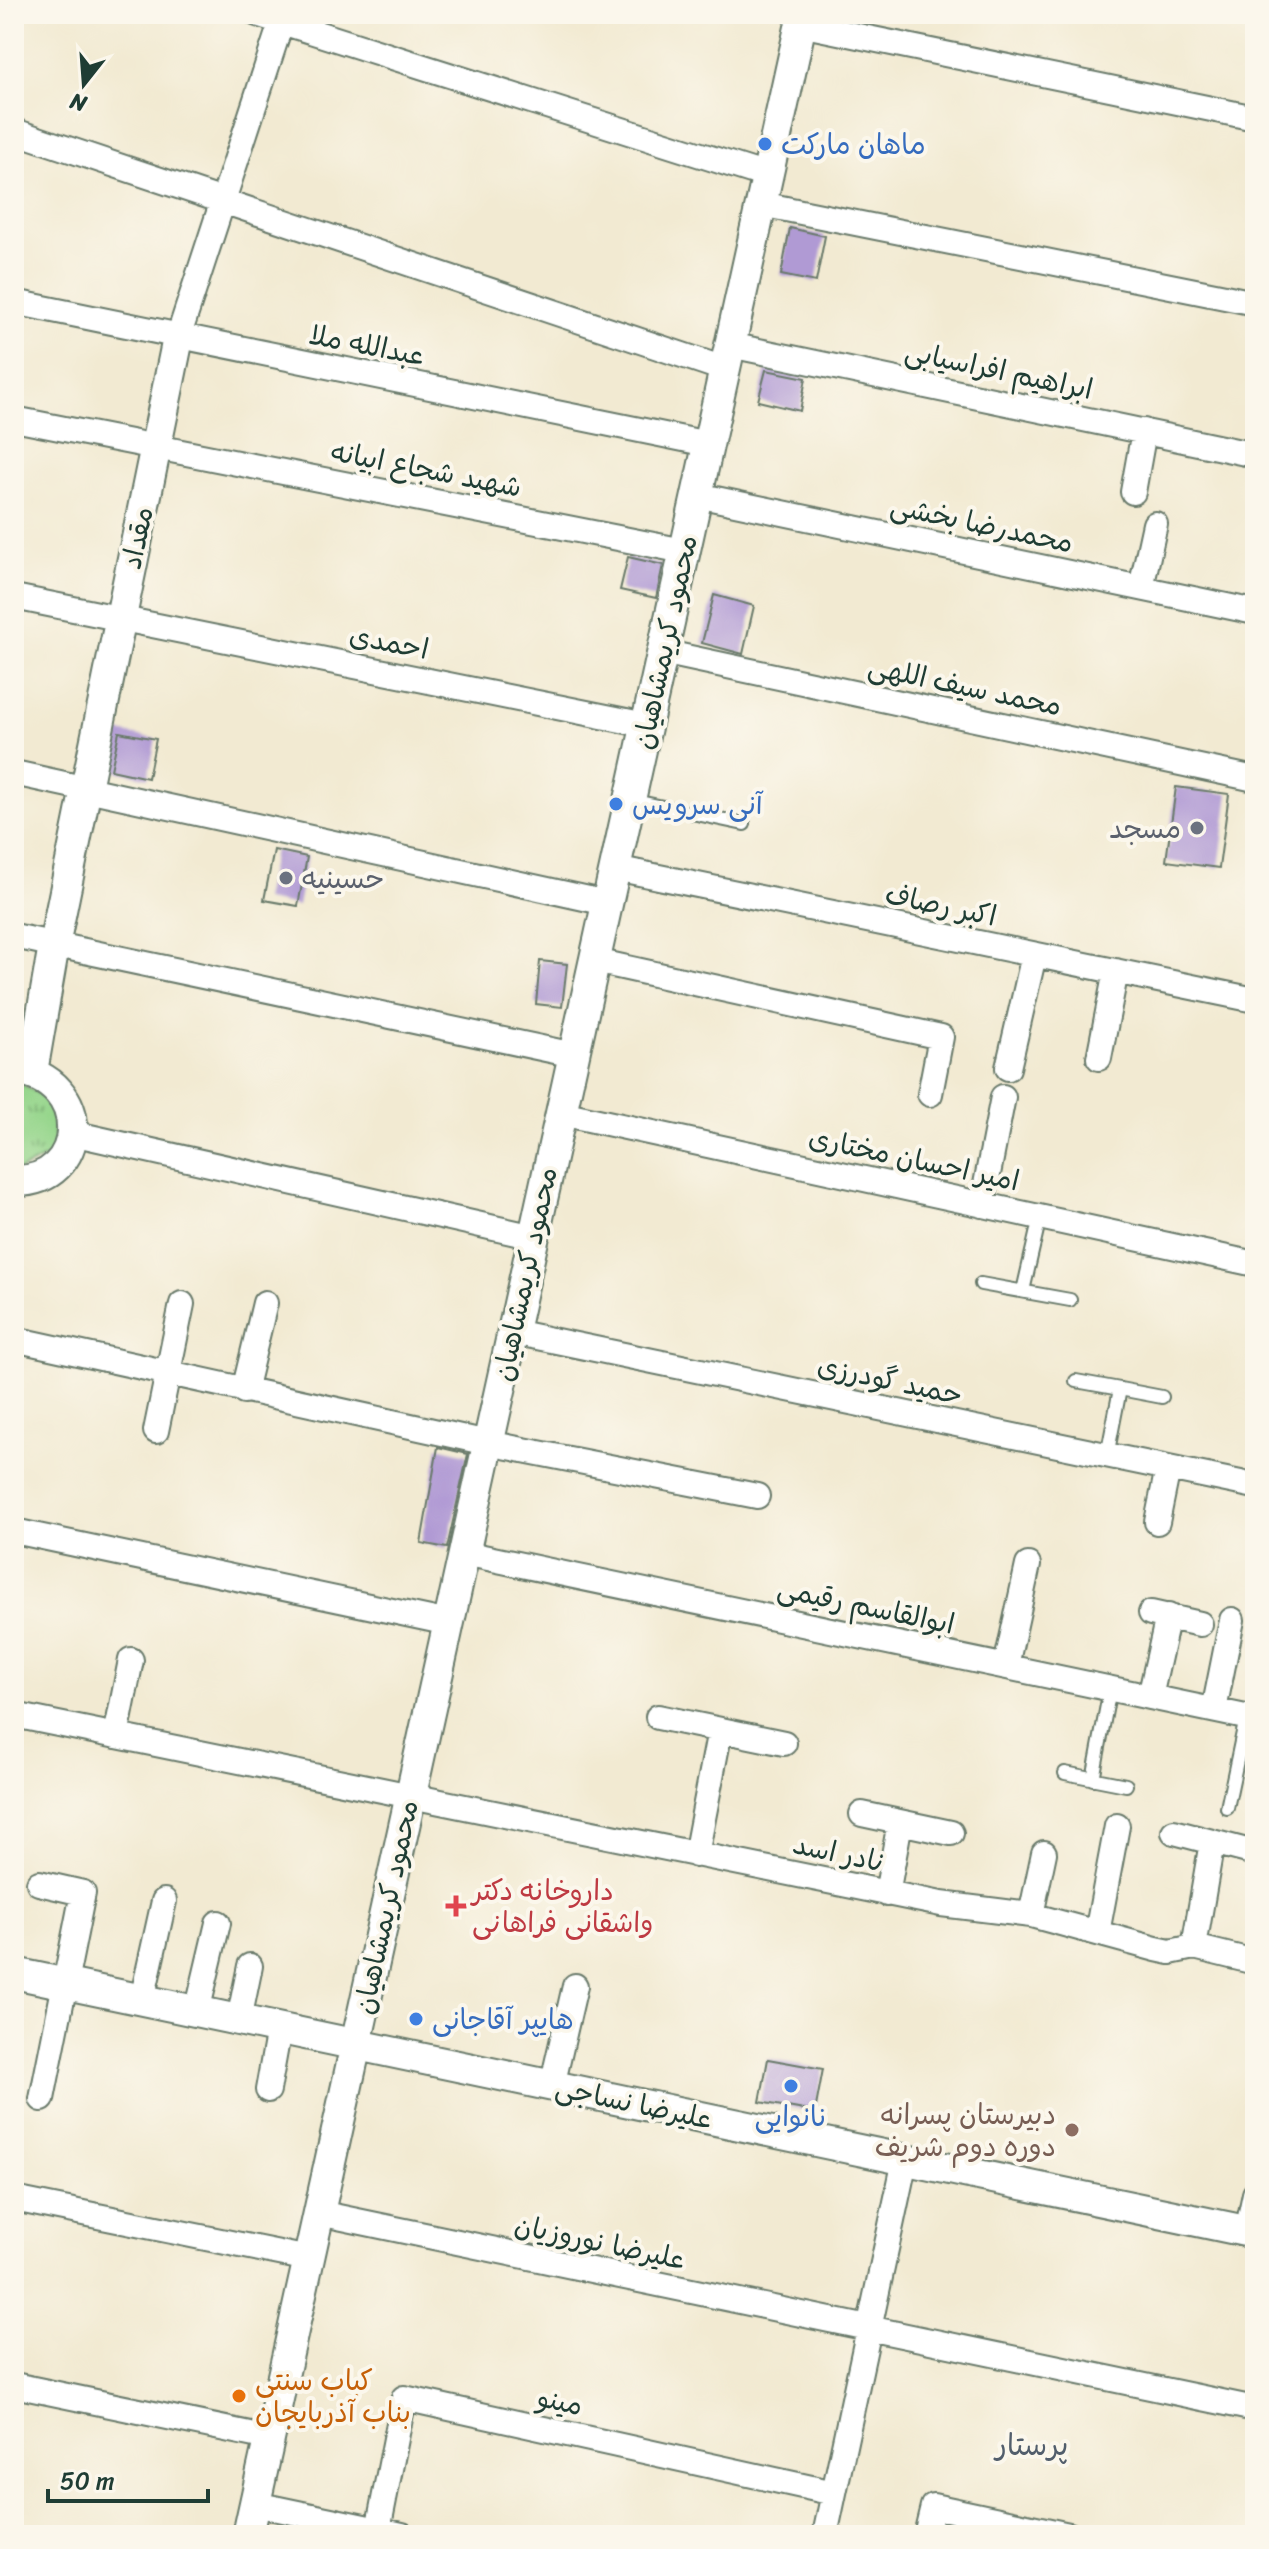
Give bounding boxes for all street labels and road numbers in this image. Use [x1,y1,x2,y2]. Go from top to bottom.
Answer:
street label: عبدالله ملا [305,310,429,380]
street label: ابراهیم افراسیابی [900,326,1098,414]
street label: شهید شجاع ابیانه [326,426,526,512]
street label: محمدرضا بخشی [886,481,1078,567]
street label: مقداد [106,502,168,574]
street label: محمود کریمشاهیان [618,530,712,754]
street label: احمدی [345,610,433,674]
street label: محمد سیف اللهی [864,642,1066,730]
street label: اکبر رصاف [881,869,1001,941]
street label: امیر احسان مختاری [804,1113,1024,1205]
street label: محمود کریمشاهیان [478,1162,572,1386]
street label: حمید گودرزی [813,1341,967,1419]
street label: ابوالقاسم رقیمی [773,1563,959,1649]
street label: محمود کریمشاهیان [339,1795,433,2019]
street label: نادر اسد [788,1819,890,1887]
street label: علیرضا نساجی [551,2062,717,2144]
street label: علیرضا نوروزیان [510,2200,690,2284]
street label: مینو [532,2372,587,2430]

